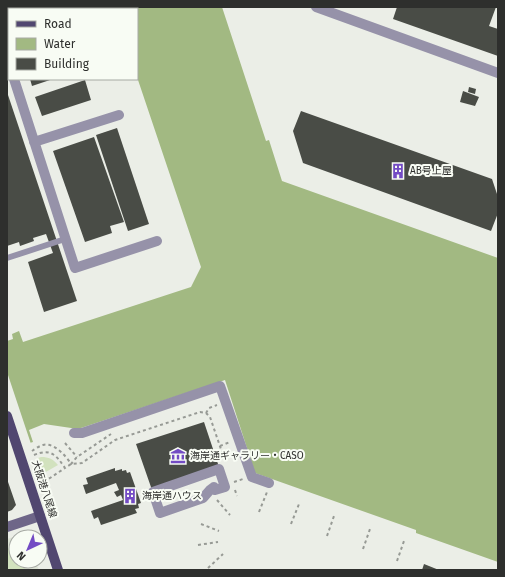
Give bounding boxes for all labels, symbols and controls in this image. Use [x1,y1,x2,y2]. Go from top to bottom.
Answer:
legend [8,8,138,80]
text: Road [44,17,72,31]
text: Water [44,37,76,51]
text: Building [44,57,90,71]
building icon: AB号上屋 [389,162,407,180]
place label: AB号上屋 [410,165,452,177]
museum icon: 海岸通ギャラリー・CASO [169,447,187,465]
place label: 海岸通ギャラリー・CASO [190,450,304,462]
street label: 大阪港八尾線 [29,459,59,519]
building icon: 海岸通ハウス [121,487,139,505]
place label: 海岸通ハウス [142,490,202,502]
north arrow [8,529,48,569]
text: N [14,549,29,563]

